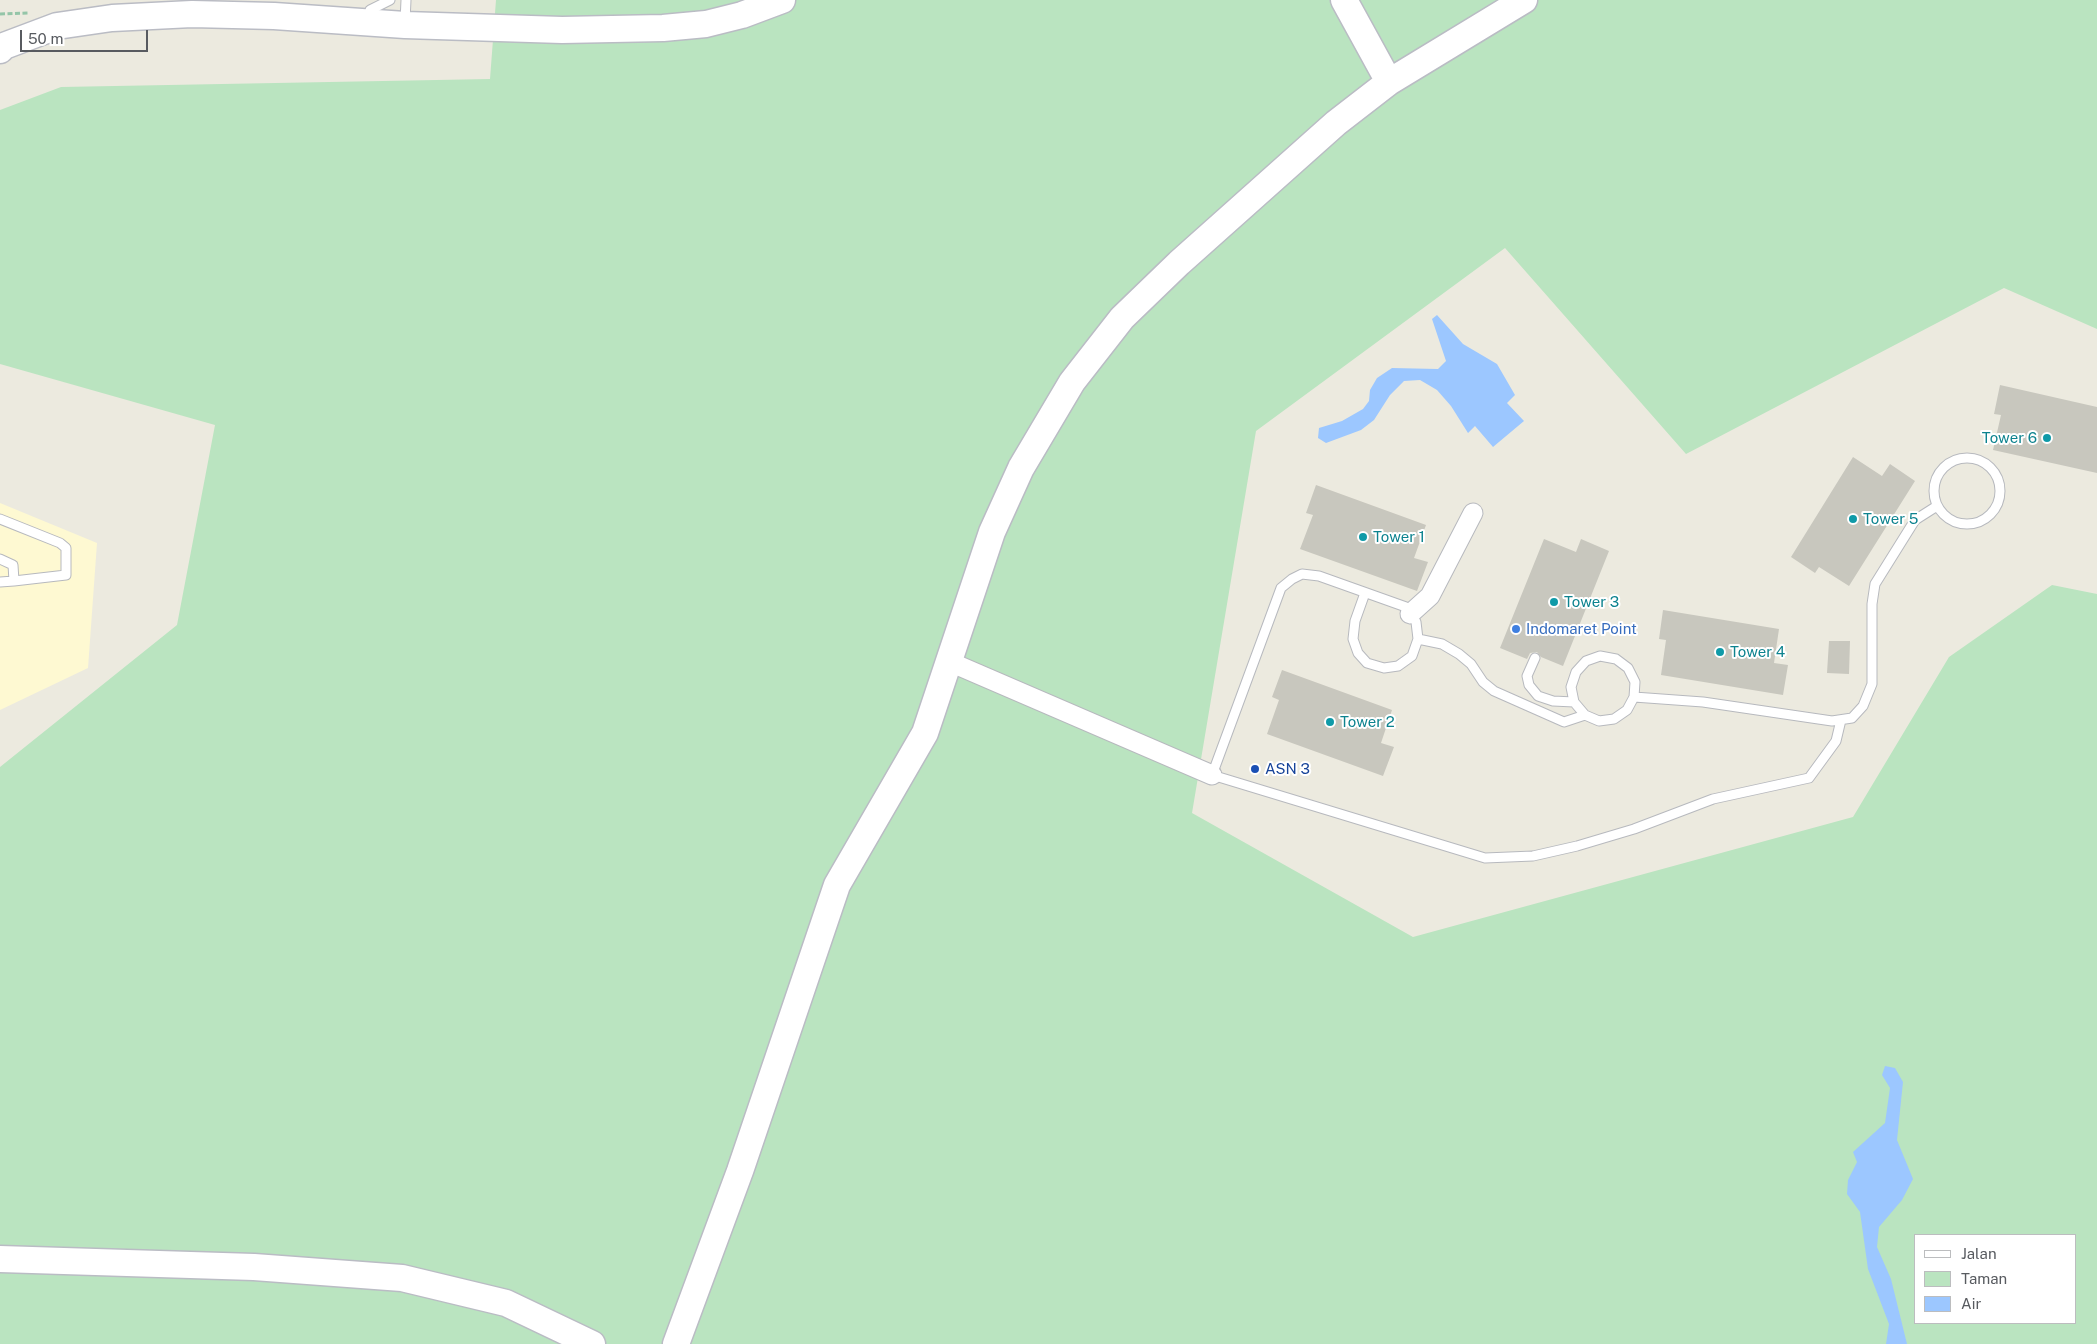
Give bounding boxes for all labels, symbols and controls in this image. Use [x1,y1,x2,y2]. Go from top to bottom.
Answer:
scale bar [22,20,150,52]
text: 50 m [28,30,63,47]
place label: Tower 6 [1982,429,2037,447]
marker: Tower 6 [2041,432,2053,444]
place label: Tower 5 [1863,510,1918,528]
marker: Tower 5 [1847,513,1859,525]
place label: Tower 1 [1373,528,1425,546]
marker: Tower 1 [1357,531,1369,543]
place label: Tower 3 [1564,593,1619,611]
marker: Tower 3 [1548,596,1560,608]
place label: Indomaret Point [1526,620,1637,638]
marker: Indomaret Point [1510,623,1522,635]
place label: Tower 4 [1730,643,1785,661]
marker: Tower 4 [1714,646,1726,658]
place label: Tower 2 [1340,713,1395,731]
marker: Tower 2 [1324,716,1336,728]
place label: ASN 3 [1265,760,1310,778]
marker: ASN 3 [1249,763,1261,775]
legend [1914,1234,2077,1324]
text: Jalan [1961,1245,1997,1262]
text: Taman [1961,1270,2007,1287]
text: Air [1961,1295,1981,1312]

